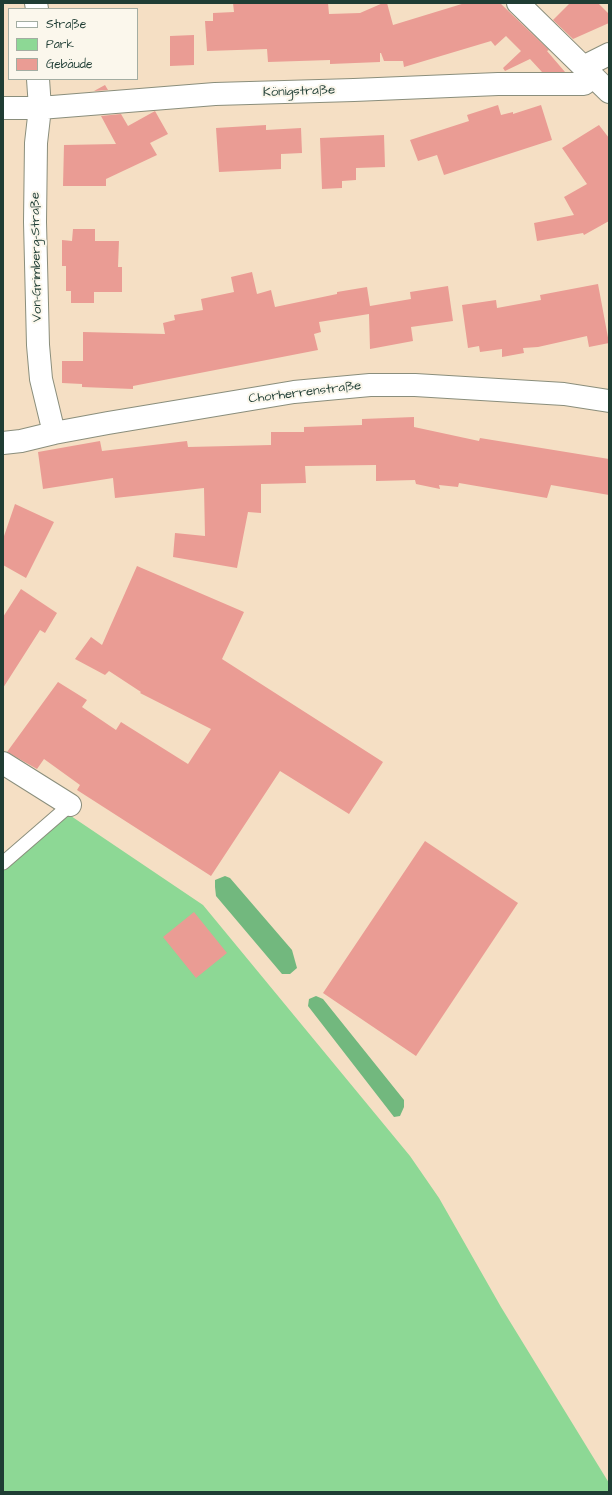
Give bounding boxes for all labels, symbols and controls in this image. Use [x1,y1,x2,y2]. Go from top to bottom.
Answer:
legend [8,8,138,80]
text: Straße [46,16,86,33]
text: Park [46,36,74,53]
text: Gebäude [46,56,92,73]
street label: Königstraße [263,83,335,101]
street label: Von-Grimberg-Straße [28,192,46,322]
street label: Chorherrenstraße [248,378,362,408]

